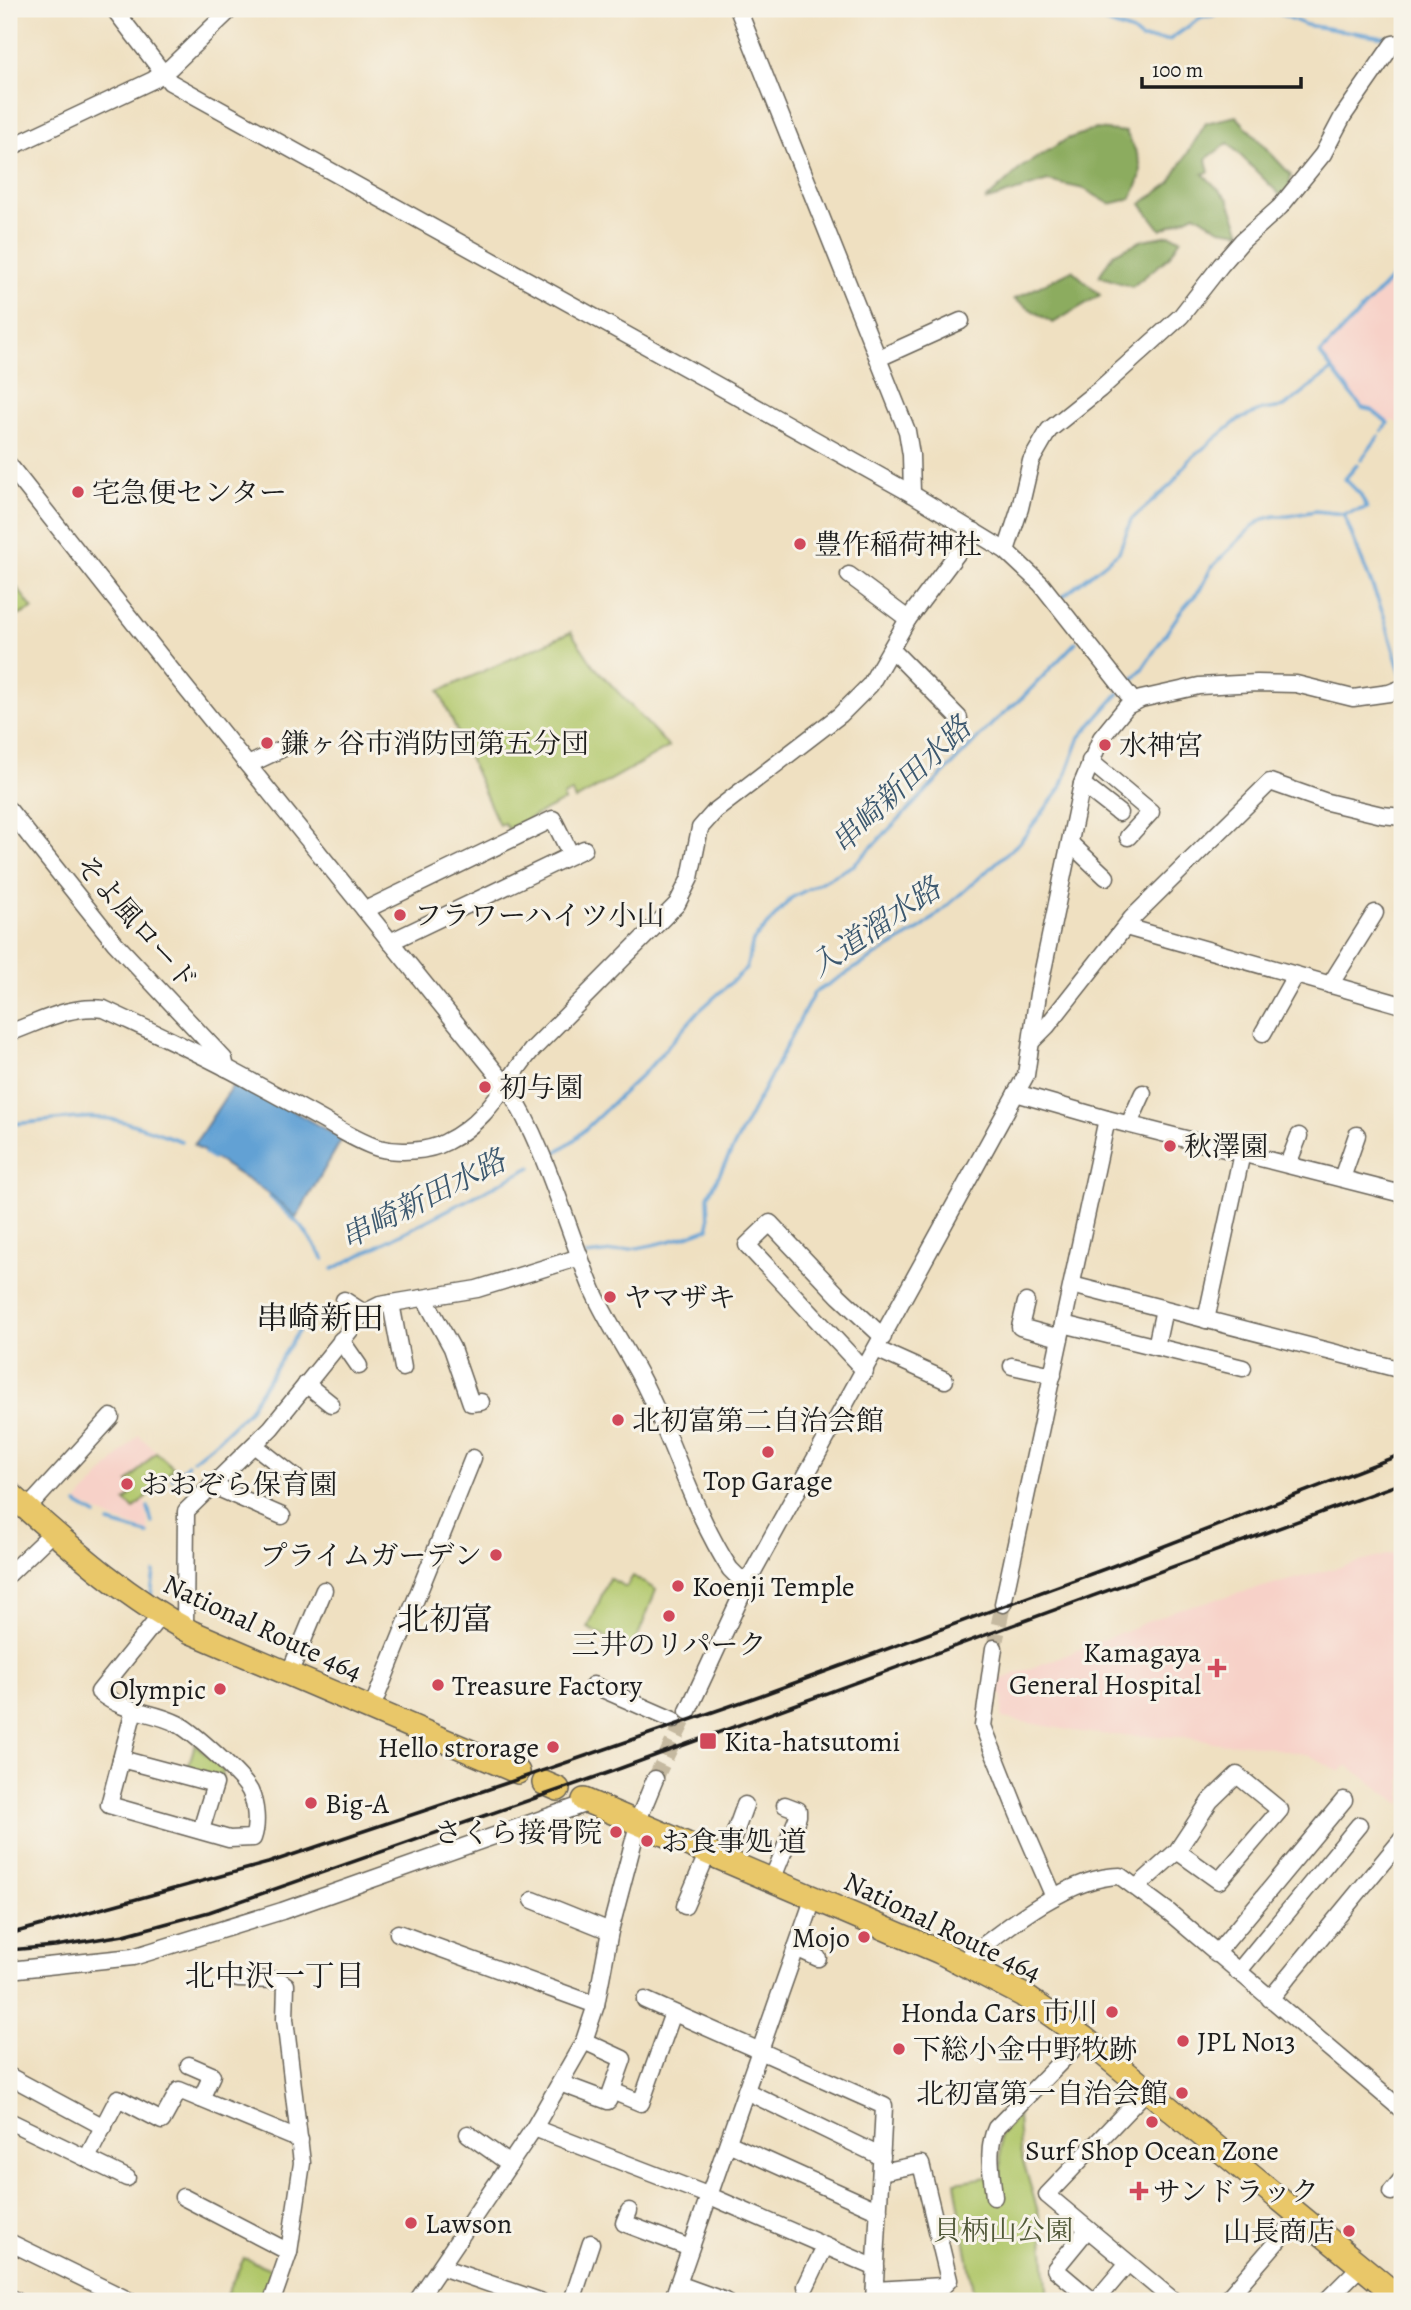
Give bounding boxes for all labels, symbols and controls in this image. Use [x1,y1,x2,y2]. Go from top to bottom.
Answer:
scale bar [1142,46,1301,90]
text: 100 m [1152,56,1203,84]
place label: 宅急便センター [92,474,287,512]
marker: 宅急便センター [70,484,86,500]
place label: 豊作稲荷神社 [814,526,982,564]
marker: 豊作稲荷神社 [792,536,808,552]
water label: 串崎新田水路 [822,707,981,862]
place label: 鎌ヶ谷市消防団第五分団 [281,725,589,763]
place label: 水神宮 [1119,727,1203,765]
marker: 鎌ヶ谷市消防団第五分団 [259,735,275,751]
marker: 水神宮 [1097,737,1113,753]
street label: そよ風ロード [67,847,206,999]
water label: 入道溜水路 [802,867,950,986]
place label: フラワーハイツ小山 [414,897,665,935]
marker: フラワーハイツ小山 [392,907,408,923]
place label: 初与園 [499,1069,583,1107]
marker: 初与園 [477,1079,493,1095]
place label: 秋澤園 [1184,1128,1268,1166]
marker: 秋澤園 [1162,1138,1178,1154]
water label: 串崎新田水路 [334,1139,514,1258]
place label: ヤマザキ [624,1279,736,1317]
marker: ヤマザキ [602,1289,618,1305]
district label: 串崎新田 [256,1296,384,1340]
place label: 北初富第二自治会館 [632,1402,884,1440]
marker: 北初富第二自治会館 [610,1412,626,1428]
marker: Top Garage [760,1444,776,1460]
place label: Top Garage [703,1462,833,1500]
place label: おおぞら保育園 [141,1466,337,1504]
marker: おおぞら保育園 [119,1476,135,1492]
place label: プライムガーデン [259,1537,482,1575]
marker: プライムガーデン [488,1547,504,1563]
street label: National Route 464 [157,1565,368,1691]
place label: Koenji Temple [692,1568,855,1606]
marker: Koenji Temple [670,1578,686,1594]
district label: 北初富 [397,1597,493,1641]
marker: 三井のリパーク [661,1608,677,1624]
place label: 三井のリパーク [571,1626,767,1664]
place label: Kamagaya General Hospital [1009,1634,1201,1704]
marker: Kamagaya General Hospital [1207,1658,1227,1678]
place label: Treasure Factory [452,1667,643,1705]
place label: Olympic [109,1671,206,1709]
marker: Treasure Factory [430,1677,446,1693]
marker: Olympic [212,1681,228,1697]
place label: Kita-hatsutomi [724,1723,900,1761]
place label: Hello strorage [378,1729,539,1767]
marker: Kita-hatsutomi [698,1731,718,1751]
marker: Hello strorage [545,1739,561,1755]
place label: Big-A [325,1785,390,1823]
marker: Big-A [303,1795,319,1811]
place label: さくら接骨院 [434,1814,602,1852]
place label: お食事処 道 [661,1823,807,1861]
marker: さくら接骨院 [608,1824,624,1840]
marker: お食事処 道 [639,1833,655,1849]
street label: National Route 464 [837,1863,1048,1991]
place label: Mojo [792,1919,850,1957]
marker: Mojo [856,1929,872,1945]
district label: 北中沢一丁目 [185,1956,365,1996]
place label: Honda Cars 市川 [900,1994,1098,2032]
marker: Honda Cars 市川 [1104,2004,1120,2020]
place label: JPL No13 [1197,2023,1296,2061]
place label: 下総小金中野牧跡 [913,2031,1137,2069]
marker: JPL No13 [1175,2033,1191,2049]
marker: 下総小金中野牧跡 [891,2041,907,2057]
place label: 北初富第一自治会館 [916,2075,1168,2113]
marker: 北初富第一自治会館 [1174,2085,1190,2101]
marker: Surf Shop Ocean Zone [1144,2114,1160,2130]
place label: Surf Shop Ocean Zone [1025,2132,1279,2170]
place label: サンドラック [1153,2173,1319,2211]
marker: サンドラック [1131,2183,1147,2199]
place label: Lawson [425,2205,512,2243]
park label: 貝柄山公園 [933,2212,1073,2250]
place label: 山長商店 [1223,2213,1335,2251]
marker: Lawson [403,2215,419,2231]
marker: 山長商店 [1341,2223,1357,2239]

